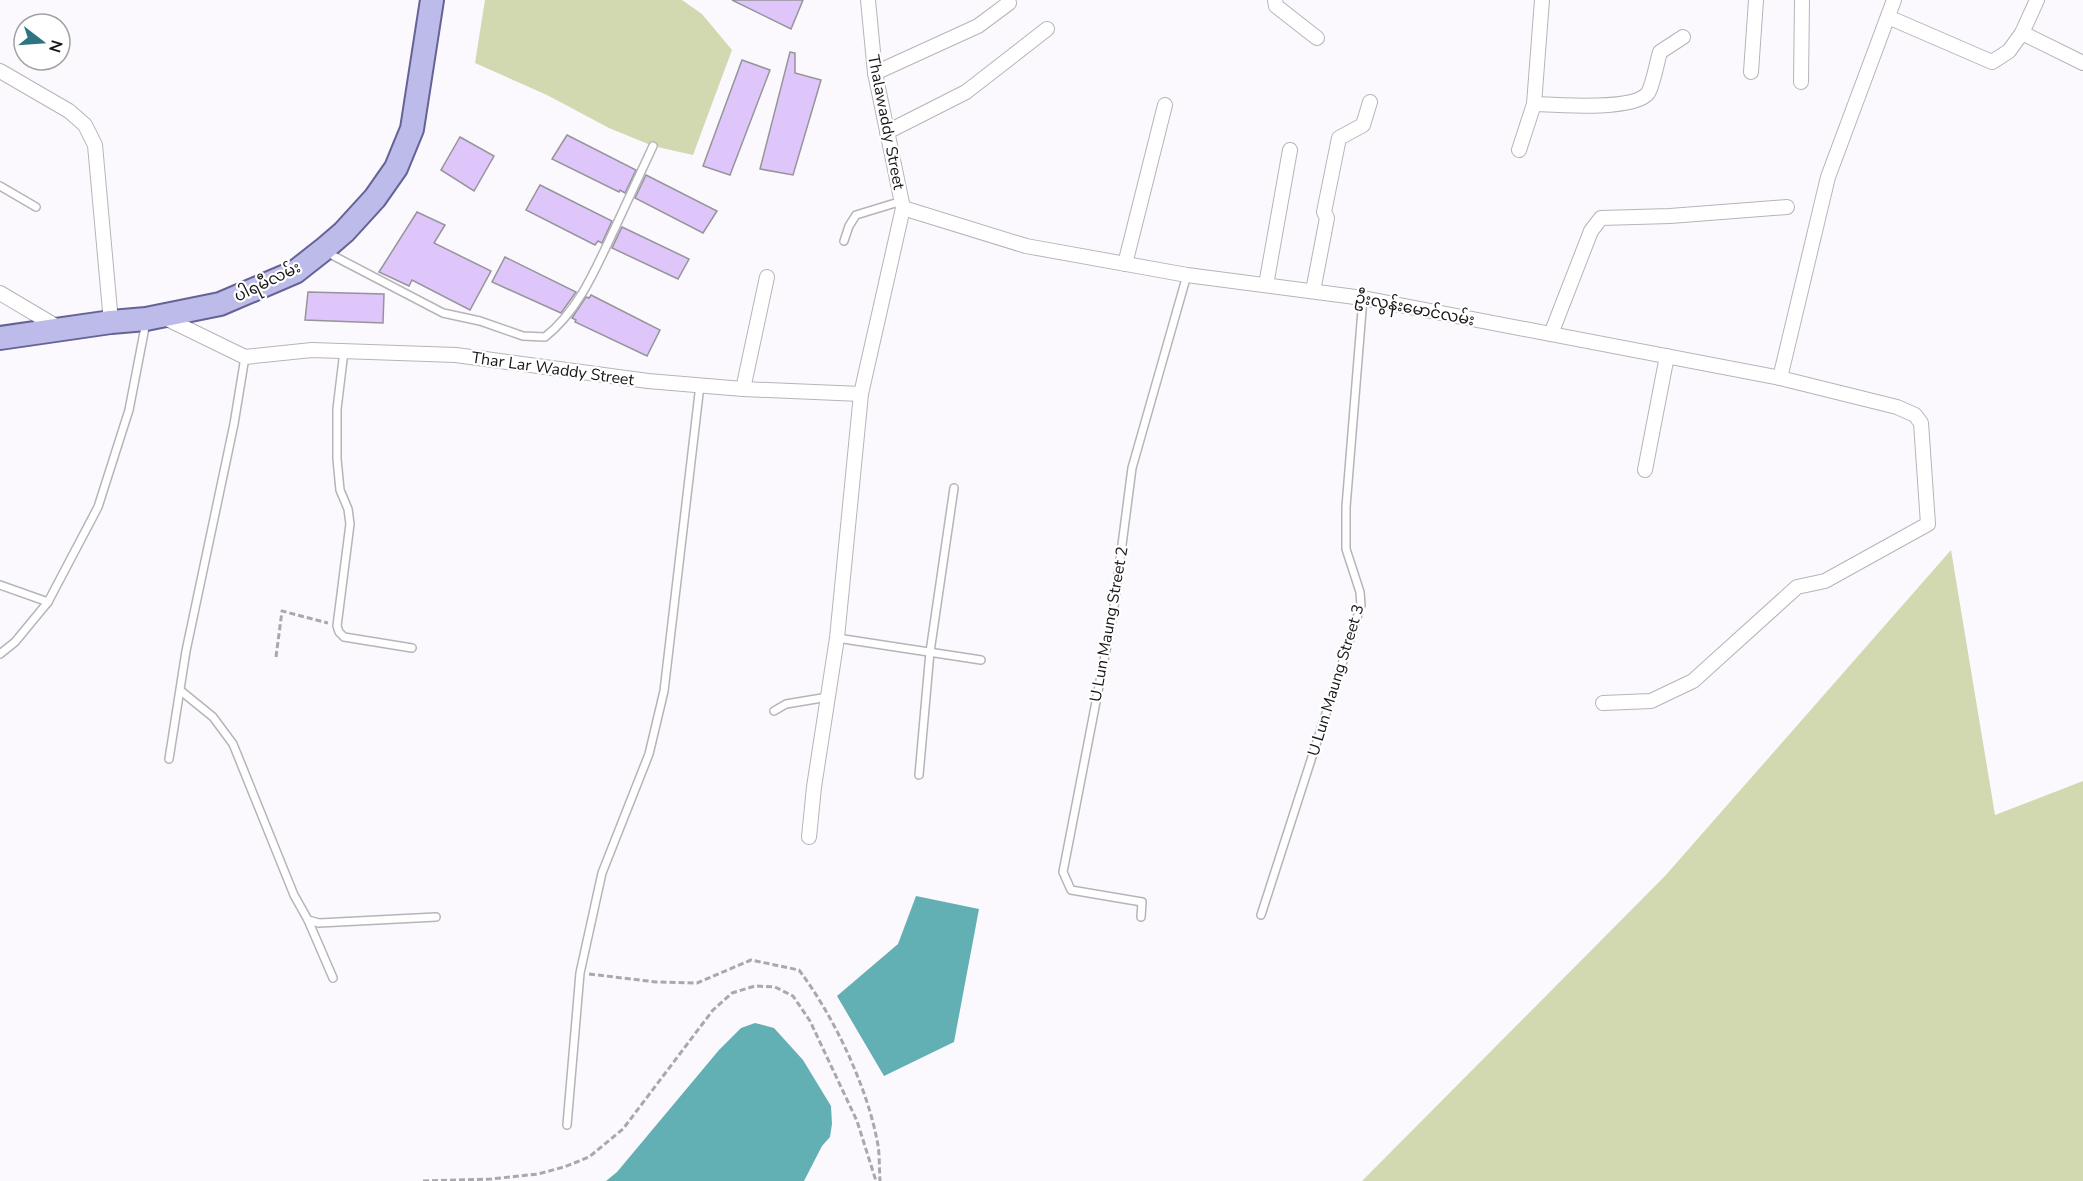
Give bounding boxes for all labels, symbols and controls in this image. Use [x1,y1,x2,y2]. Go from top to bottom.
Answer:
north arrow [12,12,72,72]
text: N [43,37,68,55]
street label: Thalawaddy Street [862,53,910,192]
street label: ပါရမီလမ်း [230,255,305,309]
street label: ဦးလွန်းမောင်လမ်း [1353,286,1477,333]
street label: Thar Lar Waddy Street [470,347,636,391]
street label: U Lun Maung Street 2 [1084,545,1133,704]
street label: U Lun Maung Street 3 [1302,602,1370,759]

